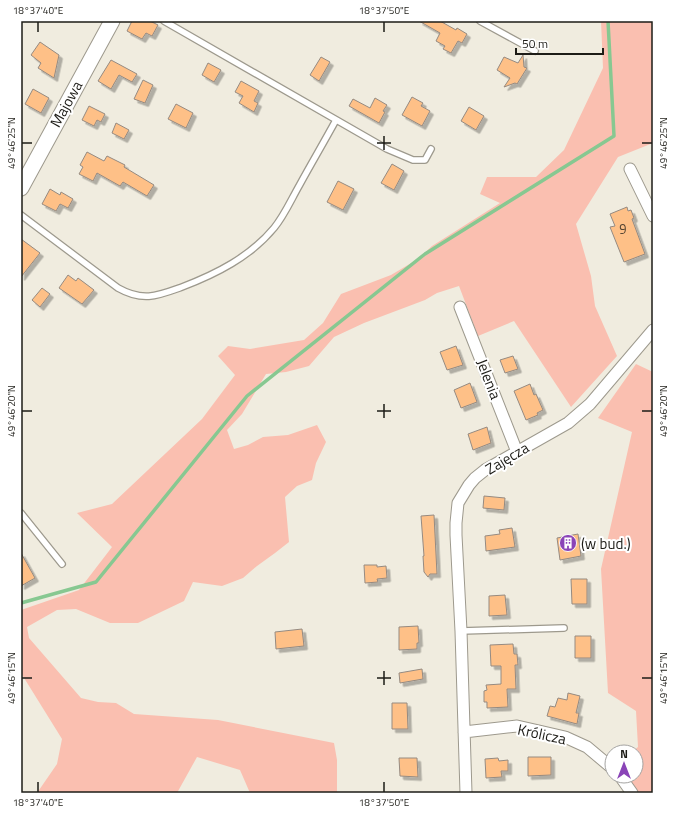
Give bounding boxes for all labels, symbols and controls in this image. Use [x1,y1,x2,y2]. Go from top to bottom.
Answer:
text: 18°37'40"E [13,3,64,18]
text: 18°37'50"E [359,3,410,18]
scale bar [516,30,603,56]
text: 50 m [522,34,548,53]
street label: Majowa [44,76,88,131]
text: 49°46'25"N [4,117,19,169]
text: 49°46'25"N [656,117,671,169]
house number: 9 [619,219,627,239]
street label: Jelenia [471,355,507,403]
text: 49°46'20"N [4,385,19,437]
text: 49°46'20"N [656,385,671,437]
street label: Zajęcza [481,436,534,480]
place label: (w bud.) [581,532,631,555]
building icon: (w bud.) [558,533,578,553]
text: 49°46'15"N [4,652,19,704]
text: 49°46'15"N [656,652,671,704]
street label: Królicza [516,718,569,750]
north arrow [604,744,644,784]
text: N [620,746,628,762]
text: 18°37'40"E [13,795,64,810]
text: 18°37'50"E [359,795,410,810]

